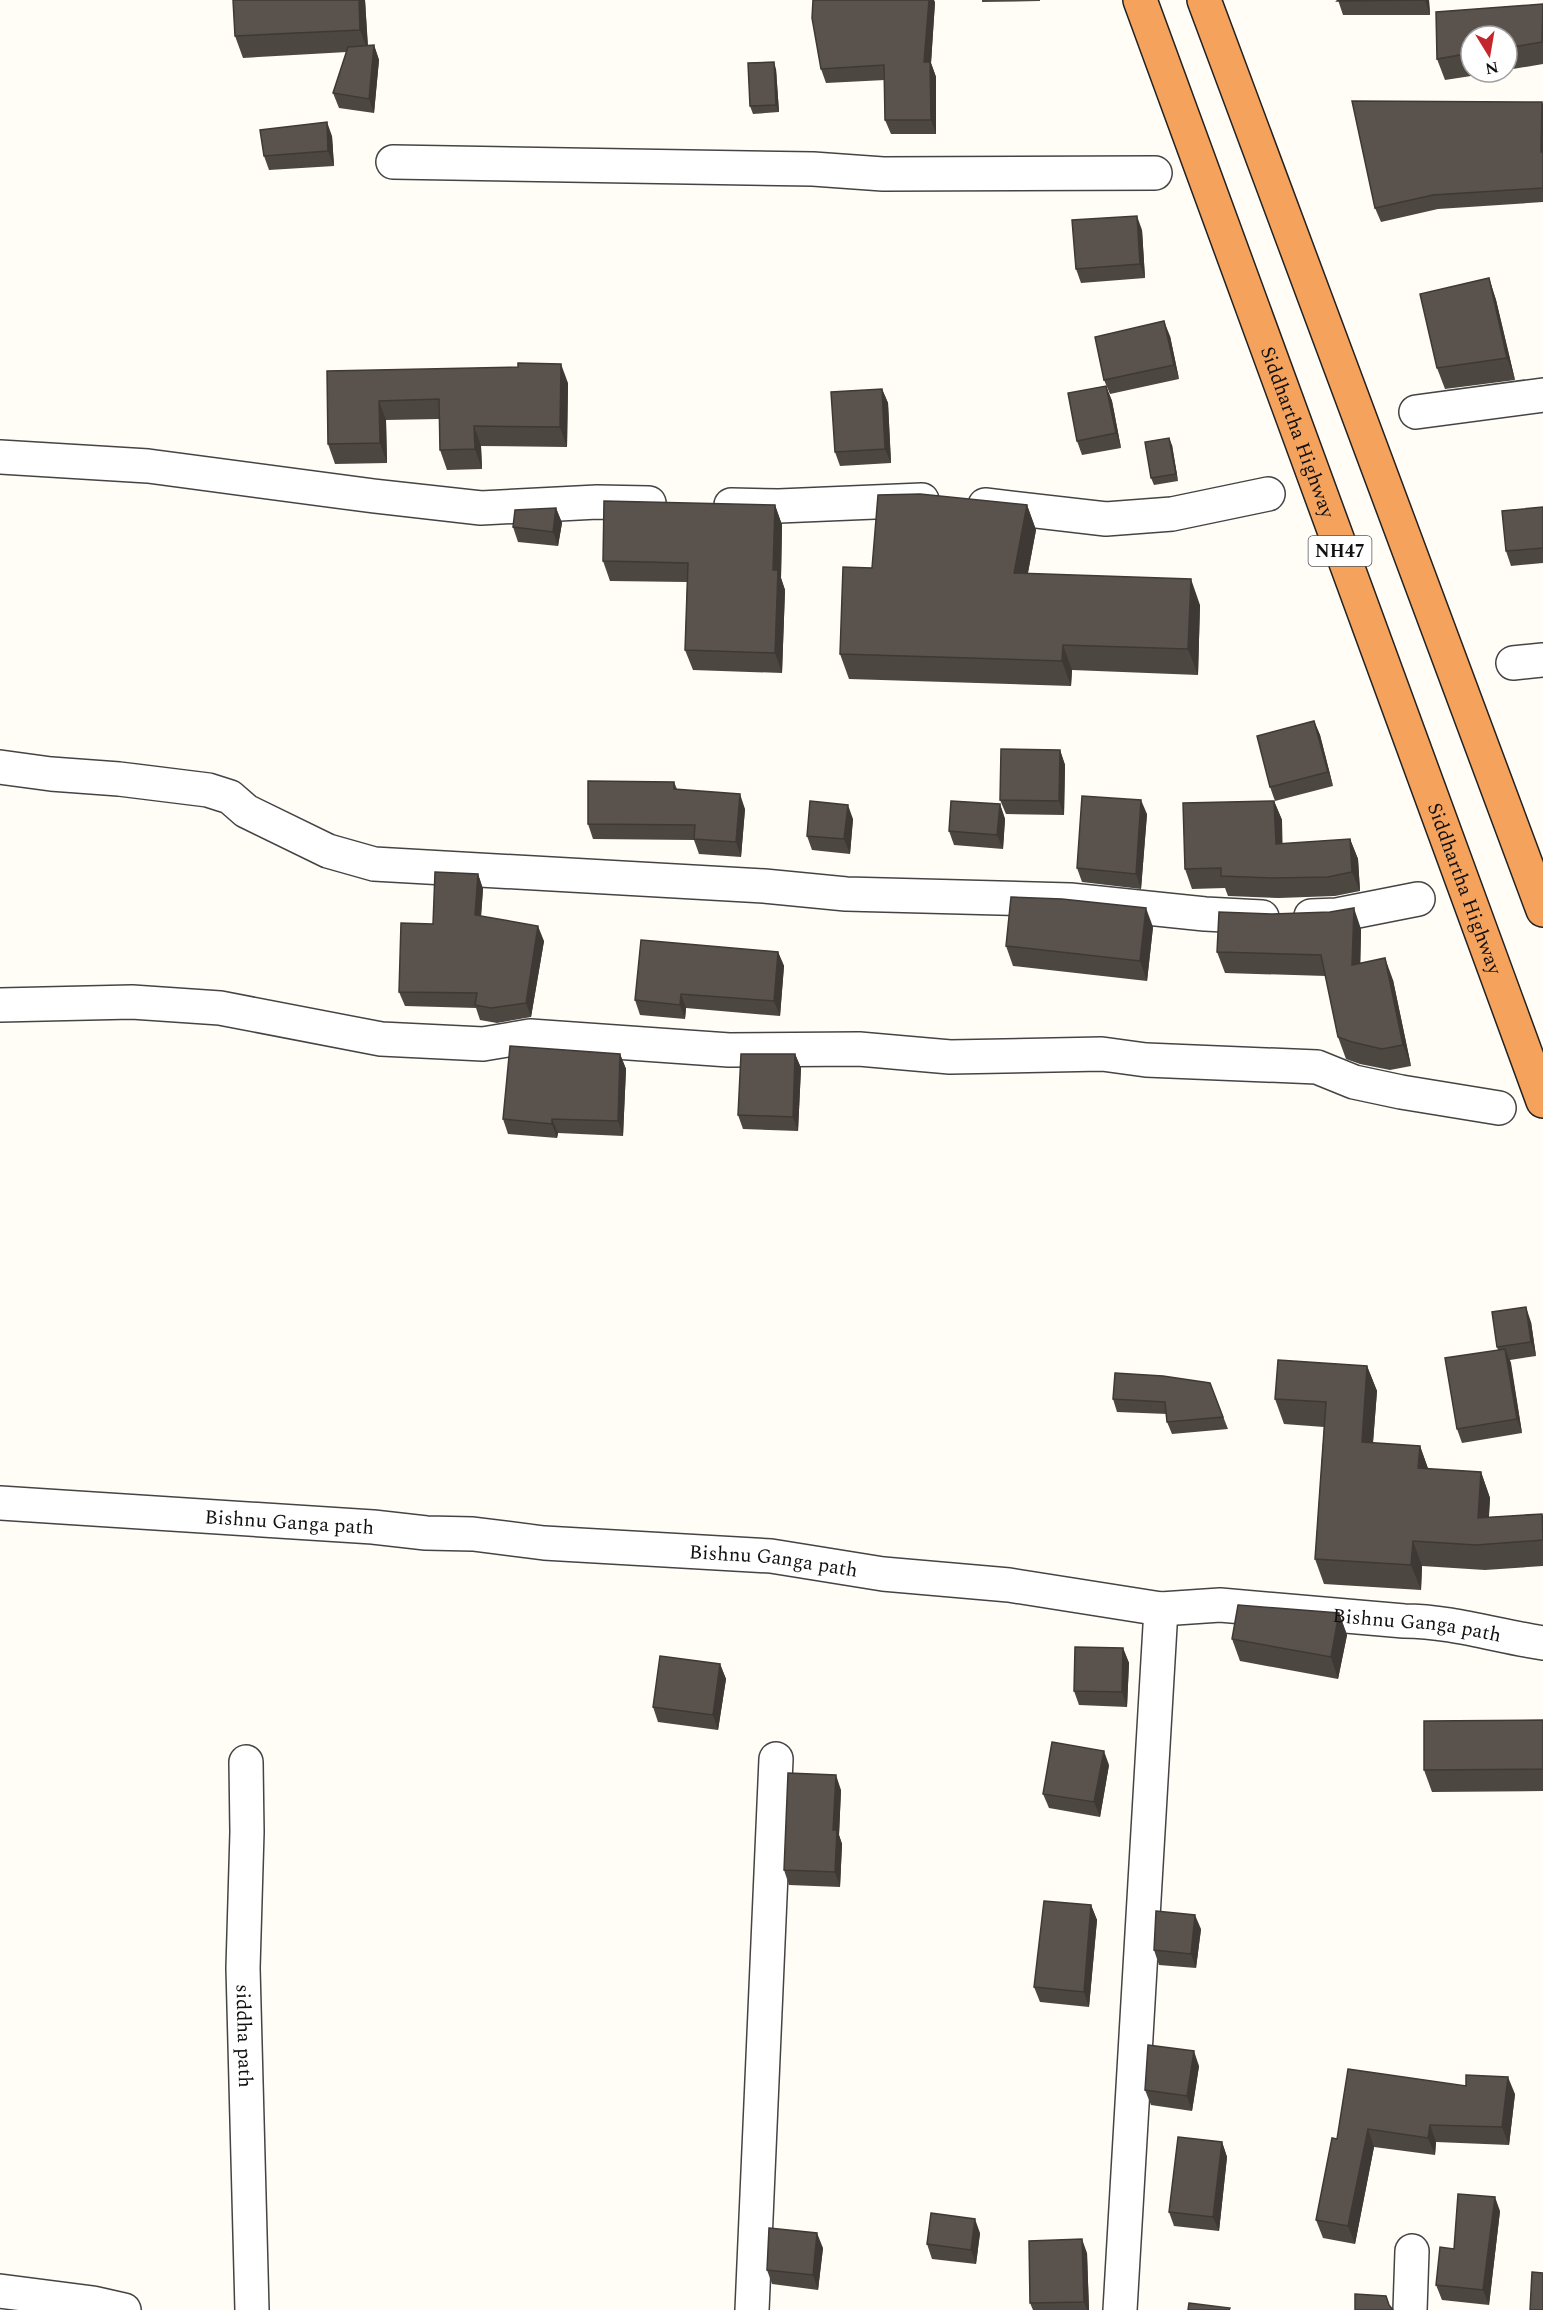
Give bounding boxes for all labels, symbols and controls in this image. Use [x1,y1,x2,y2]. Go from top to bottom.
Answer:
north arrow [1459,24,1519,84]
text: N [1483,55,1500,81]
street label: Siddhartha Highway [1252,342,1343,524]
road number: NH47 [1308,536,1372,566]
street label: Siddhartha Highway [1419,799,1510,980]
street label: Bishnu Ganga path [204,1502,375,1543]
street label: Bishnu Ganga path [688,1537,860,1586]
street label: Bishnu Ganga path [1331,1601,1504,1651]
street label: siddha path [227,1984,260,2088]

